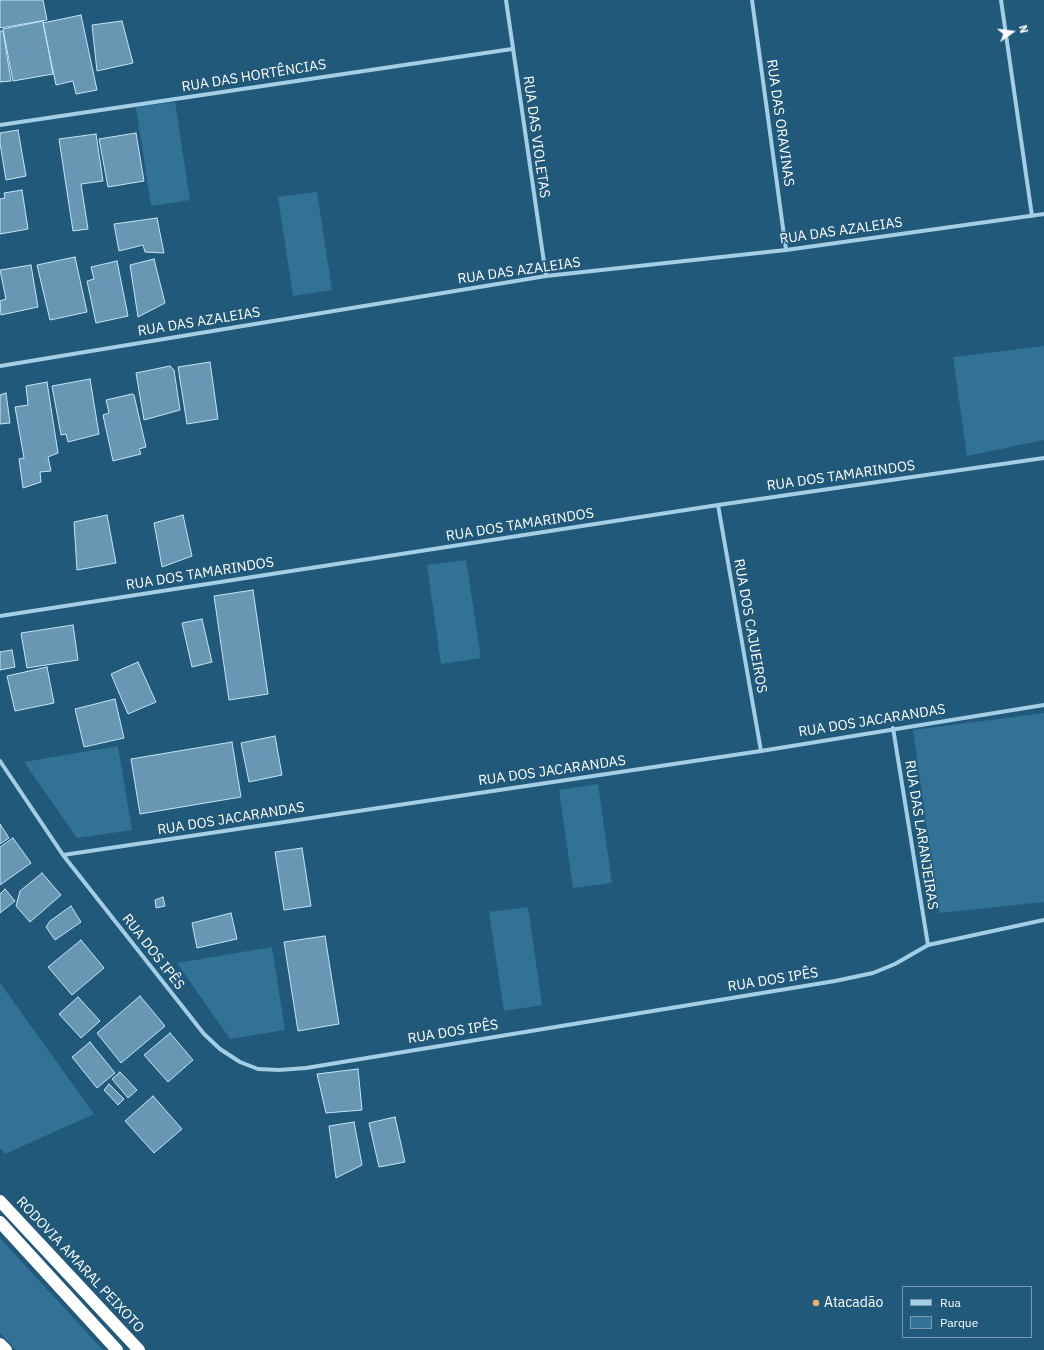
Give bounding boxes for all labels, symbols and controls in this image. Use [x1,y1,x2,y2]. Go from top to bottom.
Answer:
north arrow [992,12,1032,52]
text: N [1016,24,1031,35]
street label: RUA DAS HORTÊNCIAS [181,56,327,96]
street label: RUA DAS ORAVINAS [763,58,797,188]
street label: RUA DAS VIOLETAS [519,75,553,199]
street label: RUA DAS AZALEIAS [778,214,904,248]
street label: RUA DAS AZALEIAS [456,254,582,288]
street label: RUA DAS AZALEIAS [136,304,262,340]
street label: RUA DOS TAMARINDOS [766,457,916,495]
street label: RUA DOS TAMARINDOS [445,505,595,545]
street label: RUA DOS TAMARINDOS [125,554,275,594]
street label: RUA DOS CAJUEIROS [730,558,770,694]
street label: RUA DOS JACARANDAS [797,701,947,741]
street label: RUA DOS JACARANDAS [477,752,627,790]
street label: RUA DAS LARANJEIRAS [901,759,941,911]
street label: RUA DOS JACARANDAS [156,799,306,839]
street label: RUA DOS IPÊS [118,911,188,993]
street label: RUA DOS IPÊS [726,965,820,995]
street label: RUA DOS IPÊS [406,1017,500,1047]
street label: RODOVIA AMARAL PEIXOTO [13,1194,147,1336]
legend [902,1286,1032,1338]
place label: Atacadão [824,1295,883,1311]
text: Rua [940,1295,961,1310]
marker: Atacadão [811,1298,821,1308]
text: Parque [940,1315,978,1330]

